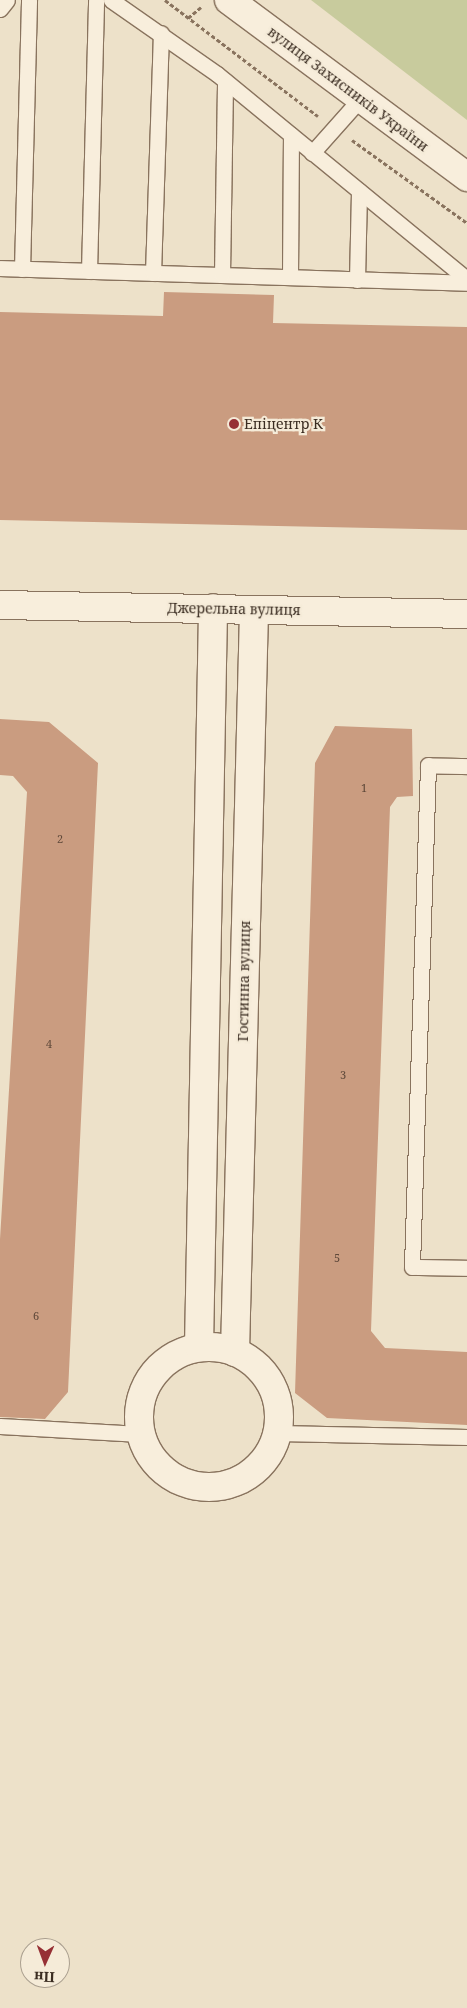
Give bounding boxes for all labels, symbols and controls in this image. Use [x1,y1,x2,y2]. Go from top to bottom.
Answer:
street label: вулиця Захисників України [264,23,432,155]
place label: Епіцентр К [244,416,323,432]
marker: Епіцентр К [228,418,240,430]
street label: Джерельна вулиця [167,599,301,619]
house number: 1 [361,781,367,795]
house number: 2 [57,832,63,846]
street label: Гостинна вулиця [235,920,253,1042]
house number: 4 [46,1037,52,1051]
house number: 3 [340,1068,346,1082]
house number: 5 [334,1251,340,1265]
house number: 6 [33,1309,39,1323]
north arrow [20,1938,70,1988]
text: Пн [34,1968,55,1987]

